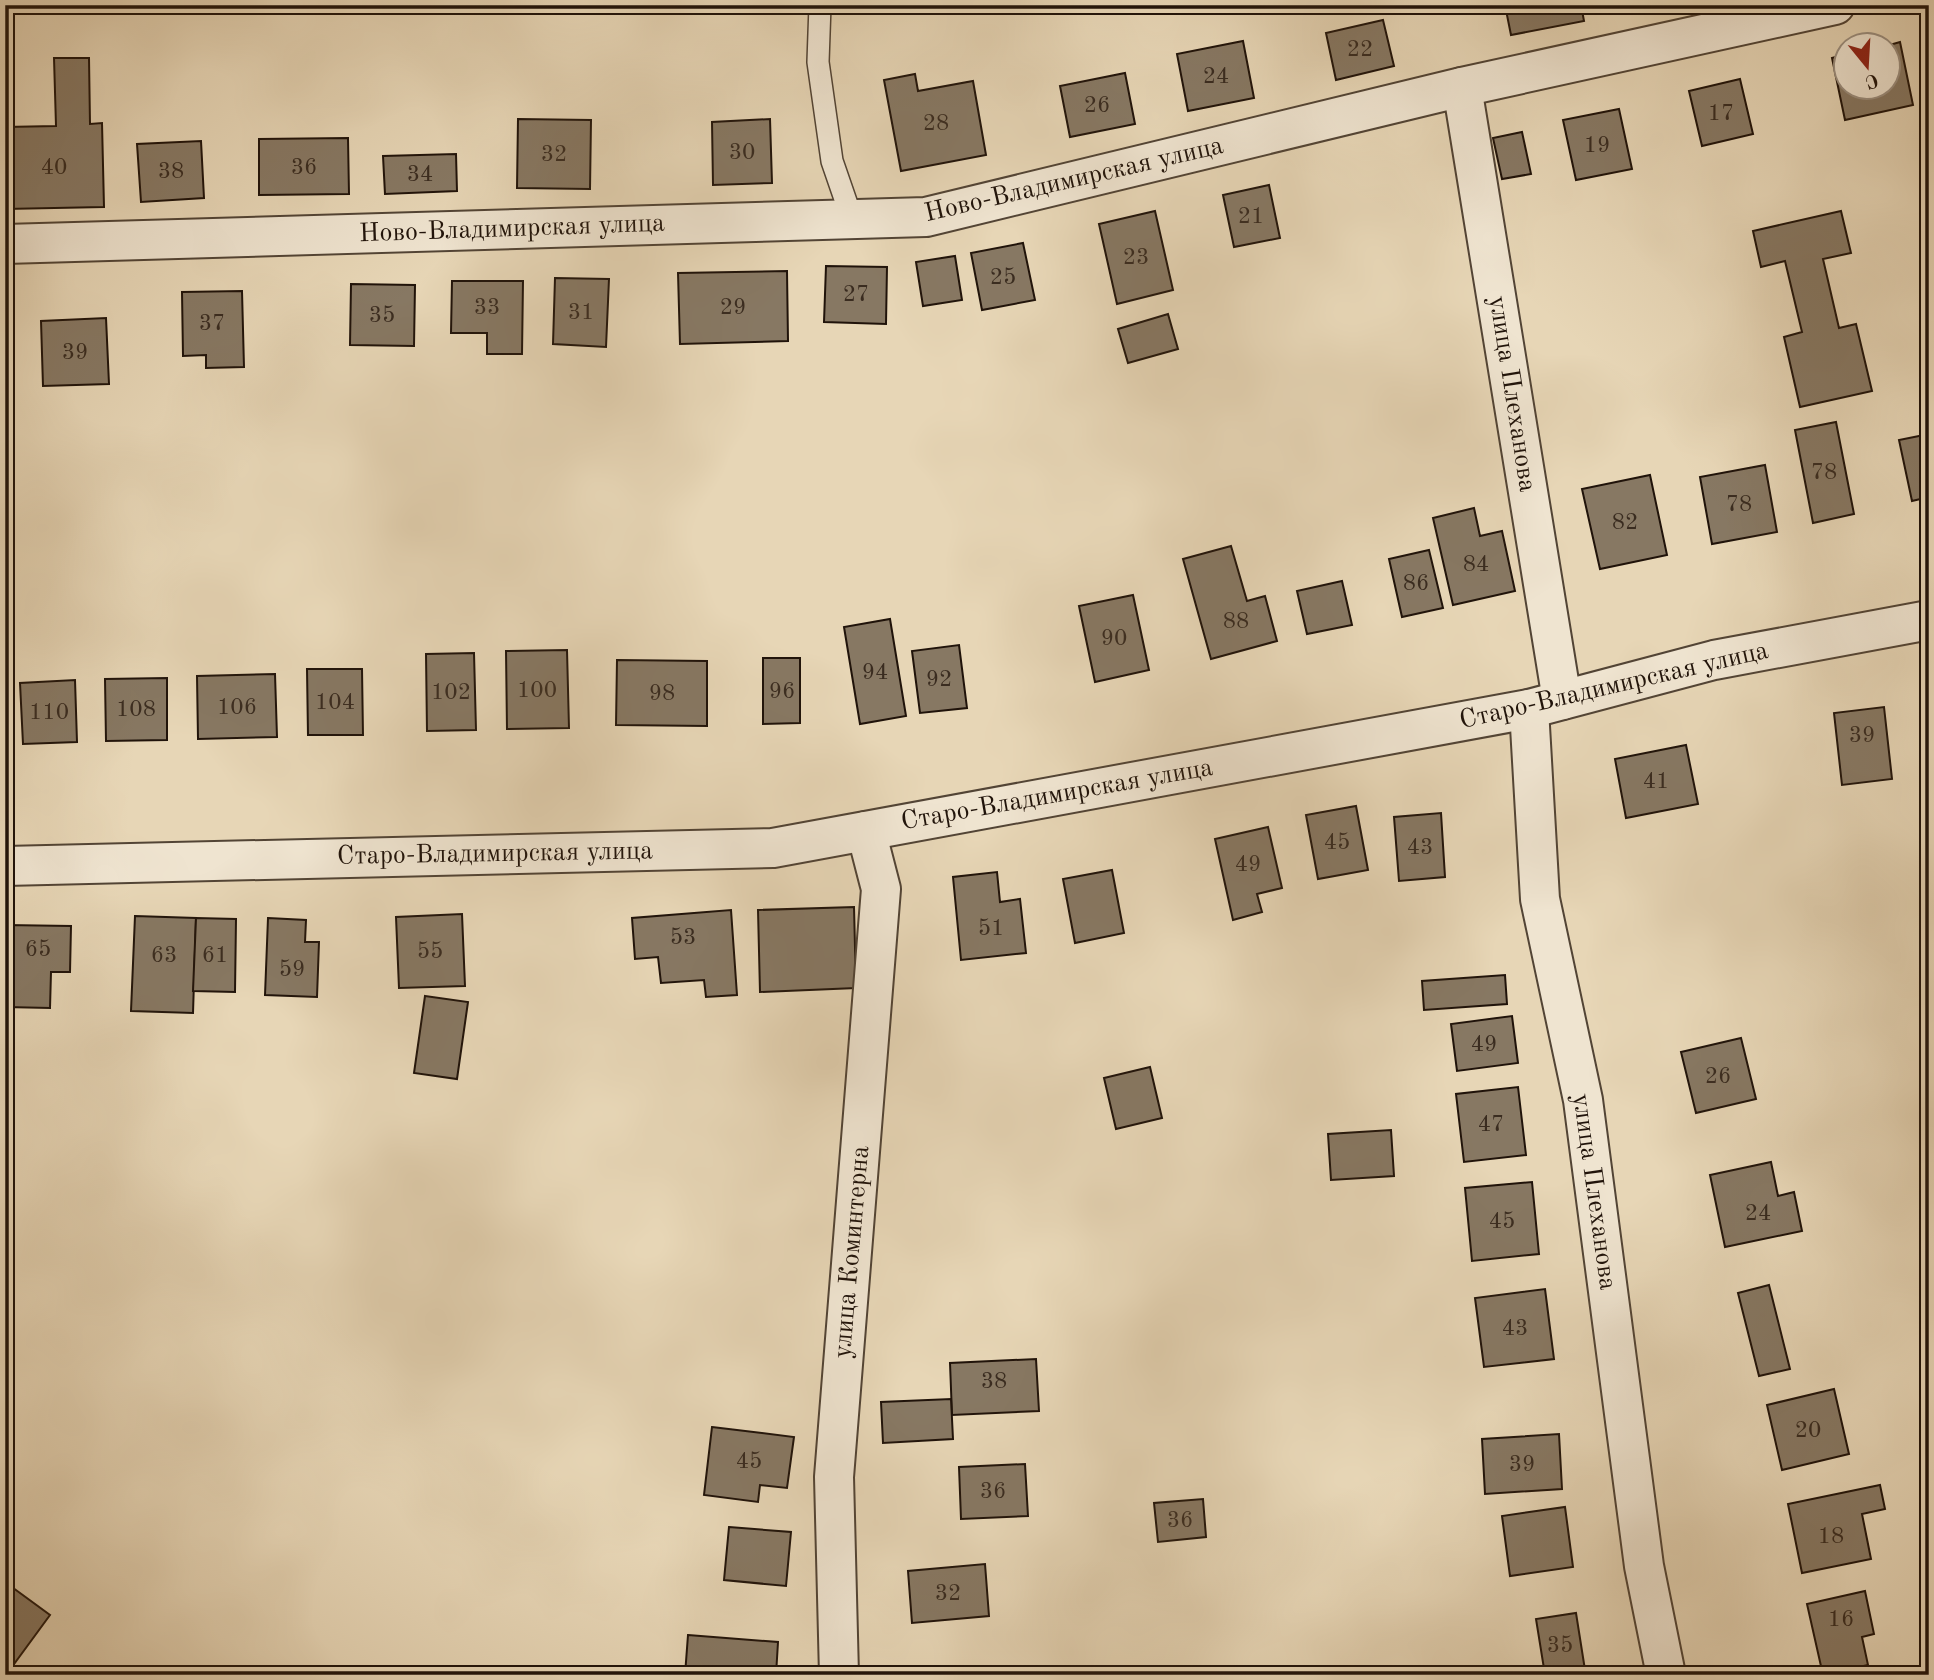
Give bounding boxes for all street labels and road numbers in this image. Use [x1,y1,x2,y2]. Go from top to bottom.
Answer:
street label: Ново-Владимирская улица [922,133,1226,227]
street label: Ново-Владимирская улица [359,211,666,247]
street label: улица Плеханова [1484,294,1540,494]
street label: Старо-Владимирская улица [1457,638,1771,734]
street label: Старо-Владимирская улица [899,755,1215,835]
street label: Старо-Владимирская улица [337,838,653,870]
street label: улица Плеханова [1567,1092,1621,1292]
street label: улица Коминтерна [830,1144,874,1360]

